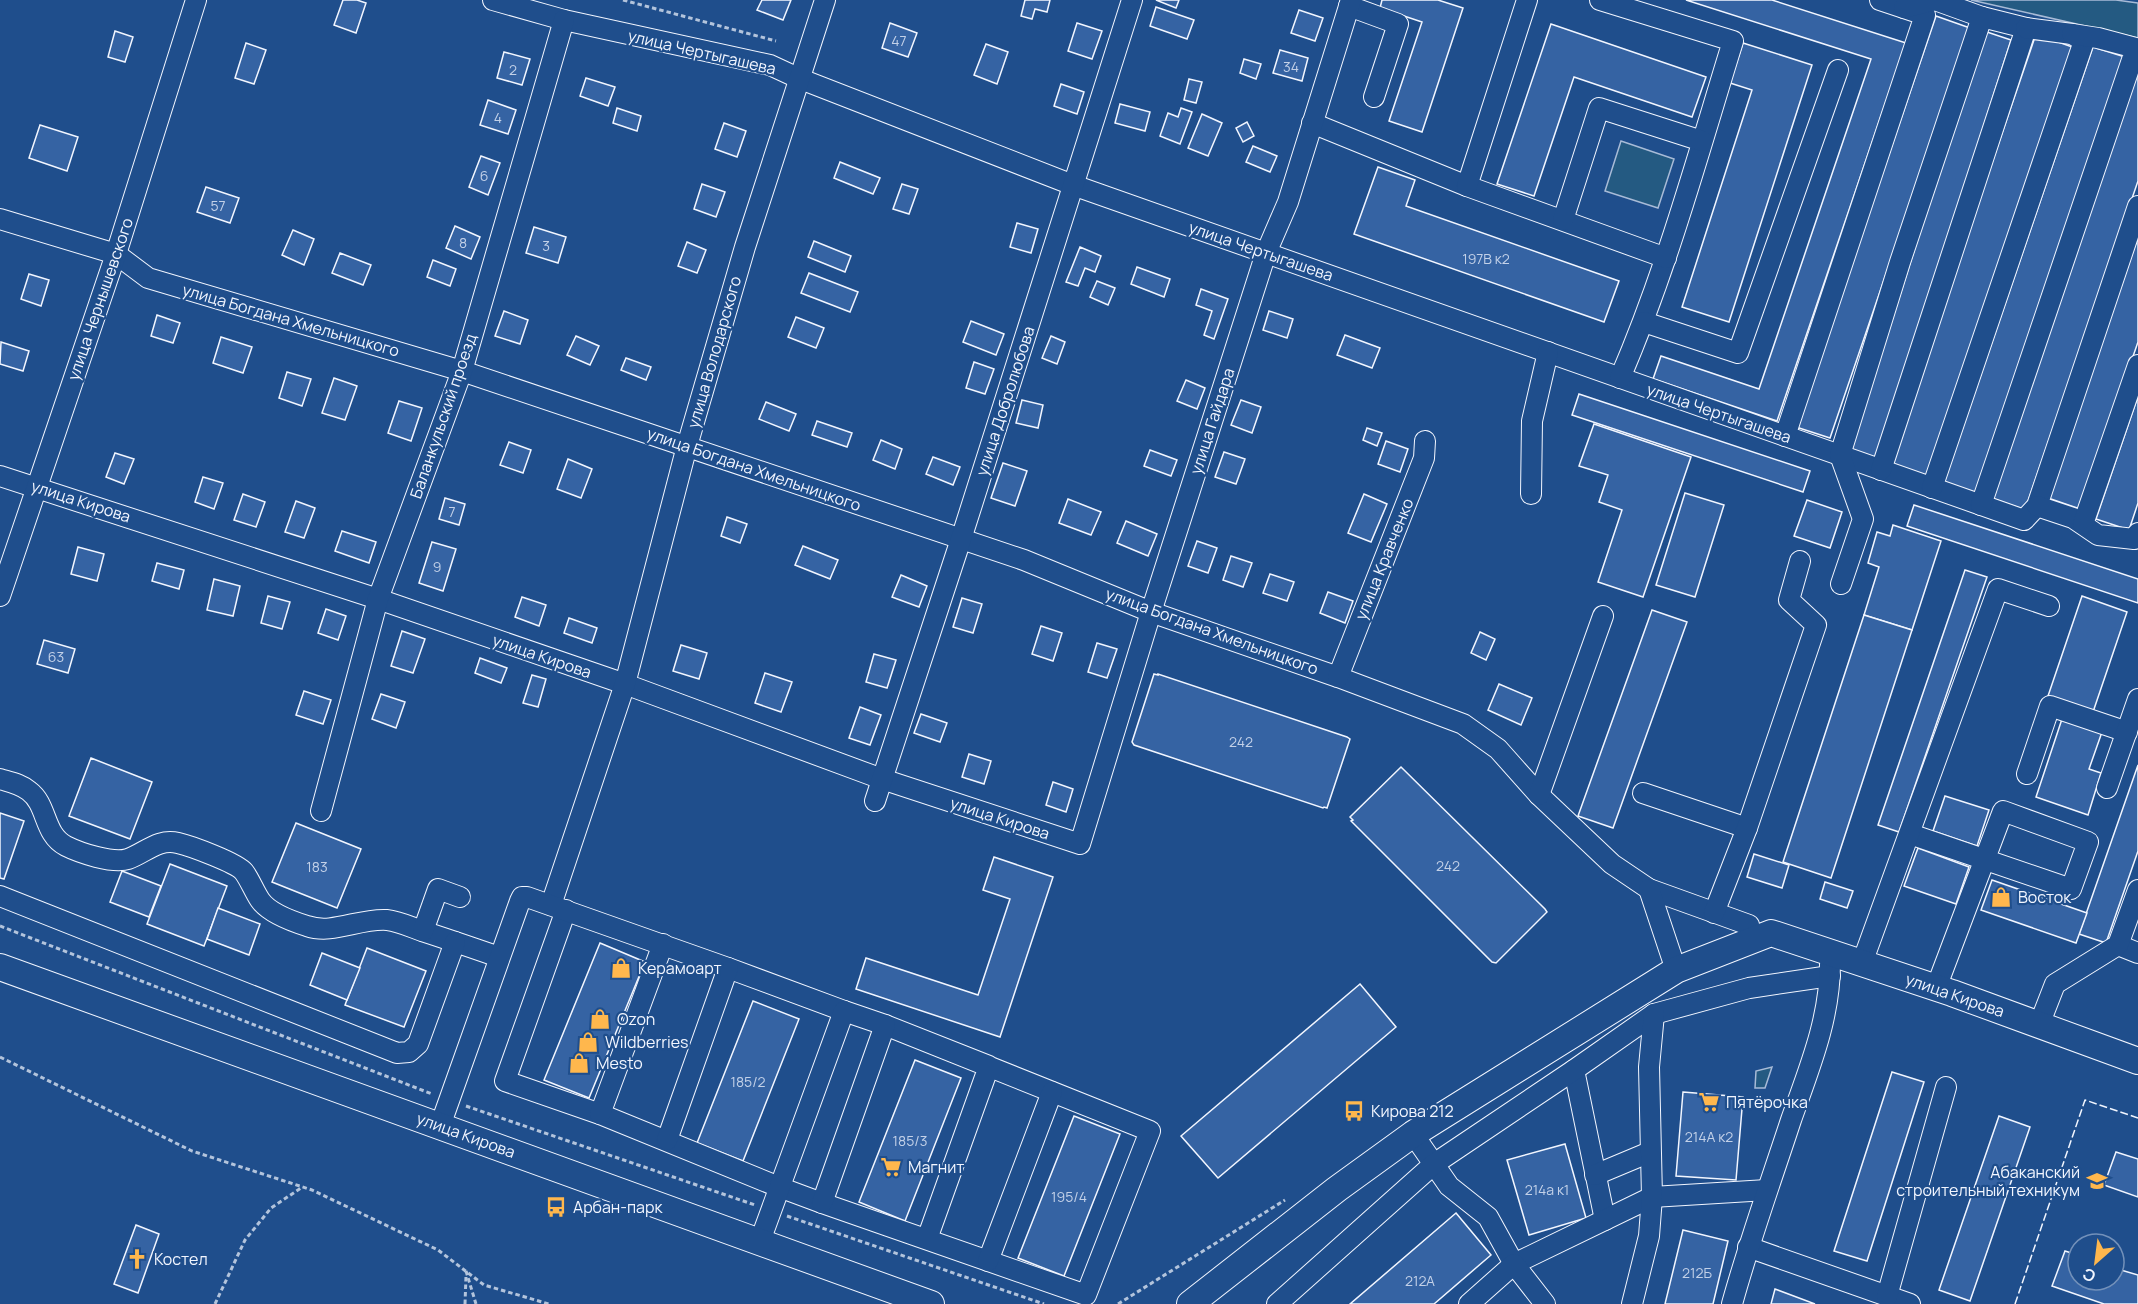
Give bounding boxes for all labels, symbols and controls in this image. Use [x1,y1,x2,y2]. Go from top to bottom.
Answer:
street label: улица Чертыгашева [626,24,778,80]
house number: 47 [891,31,907,50]
house number: 34 [1283,57,1299,76]
house number: 2 [509,60,517,79]
house number: 4 [494,108,502,127]
house number: 6 [480,166,488,185]
house number: 57 [210,196,226,215]
street label: улица Чернышевского [62,215,138,383]
street label: улица Чертыгашева [1186,216,1336,286]
house number: 8 [459,233,467,252]
house number: 3 [542,236,550,255]
house number: 197В к2 [1462,249,1510,268]
street label: улица Володарского [682,273,746,431]
street label: улица Богдана Хмельницкого [180,278,402,362]
street label: улица Добролюбова [970,323,1040,479]
street label: Баланкульский проезд [404,330,482,501]
street label: улица Гайдара [1184,365,1240,477]
street label: улица Чертыгашева [1644,378,1794,448]
street label: улица Богдана Хмельницкого [644,422,864,516]
street label: улица Кирова [28,475,134,527]
street label: улица Кравченко [1350,495,1418,623]
house number: 7 [448,502,456,521]
house number: 9 [433,557,441,576]
street label: улица Богдана Хмельницкого [1103,582,1321,680]
street label: улица Кирова [490,629,594,683]
house number: 63 [48,647,64,666]
house number: 242 [1229,732,1253,751]
street label: улица Кирова [947,792,1053,844]
house number: 242 [1436,856,1460,875]
house number: 183 [306,857,328,876]
shop icon: Восток [1989,885,2013,909]
place label: Восток [2018,886,2072,908]
shop icon: Керамоарт [609,956,633,980]
place label: Керамоарт [638,957,722,979]
street label: улица Кирова [1903,968,2007,1022]
shop icon: Ozon [588,1007,612,1031]
place label: Ozon [617,1008,655,1030]
shop icon: Wildberries [576,1030,600,1054]
place label: Wildberries [605,1031,688,1053]
shop icon: Mesto [567,1051,591,1075]
place label: Mesto [596,1052,643,1074]
house number: 185/2 [730,1072,766,1091]
supermarket icon: Пятёрочка [1697,1090,1721,1114]
place label: Пятёрочка [1726,1091,1808,1113]
bus stop icon: Кирова 212 [1342,1099,1366,1123]
place label: Кирова 212 [1371,1100,1454,1122]
street label: улица Кирова [414,1107,518,1163]
house number: 214А к2 [1685,1127,1733,1146]
house number: 185/3 [893,1131,927,1150]
supermarket icon: Магнит [879,1155,903,1179]
place label: Магнит [908,1156,964,1178]
place label: Абаканский строительный техникум [1896,1161,2080,1201]
school or university icon: Абаканский строительный техникум [2085,1169,2109,1193]
house number: 214а к1 [1525,1180,1569,1199]
house number: 195/4 [1051,1187,1087,1206]
bus stop icon: Арбан-парк [544,1195,568,1219]
place label: Арбан-парк [573,1196,663,1218]
north arrow [2066,1232,2126,1292]
church icon: Костел [125,1247,149,1271]
place label: Костел [154,1248,208,1270]
house number: 212Б [1682,1263,1712,1282]
text: С [2078,1263,2099,1288]
house number: 212А [1405,1271,1435,1290]

